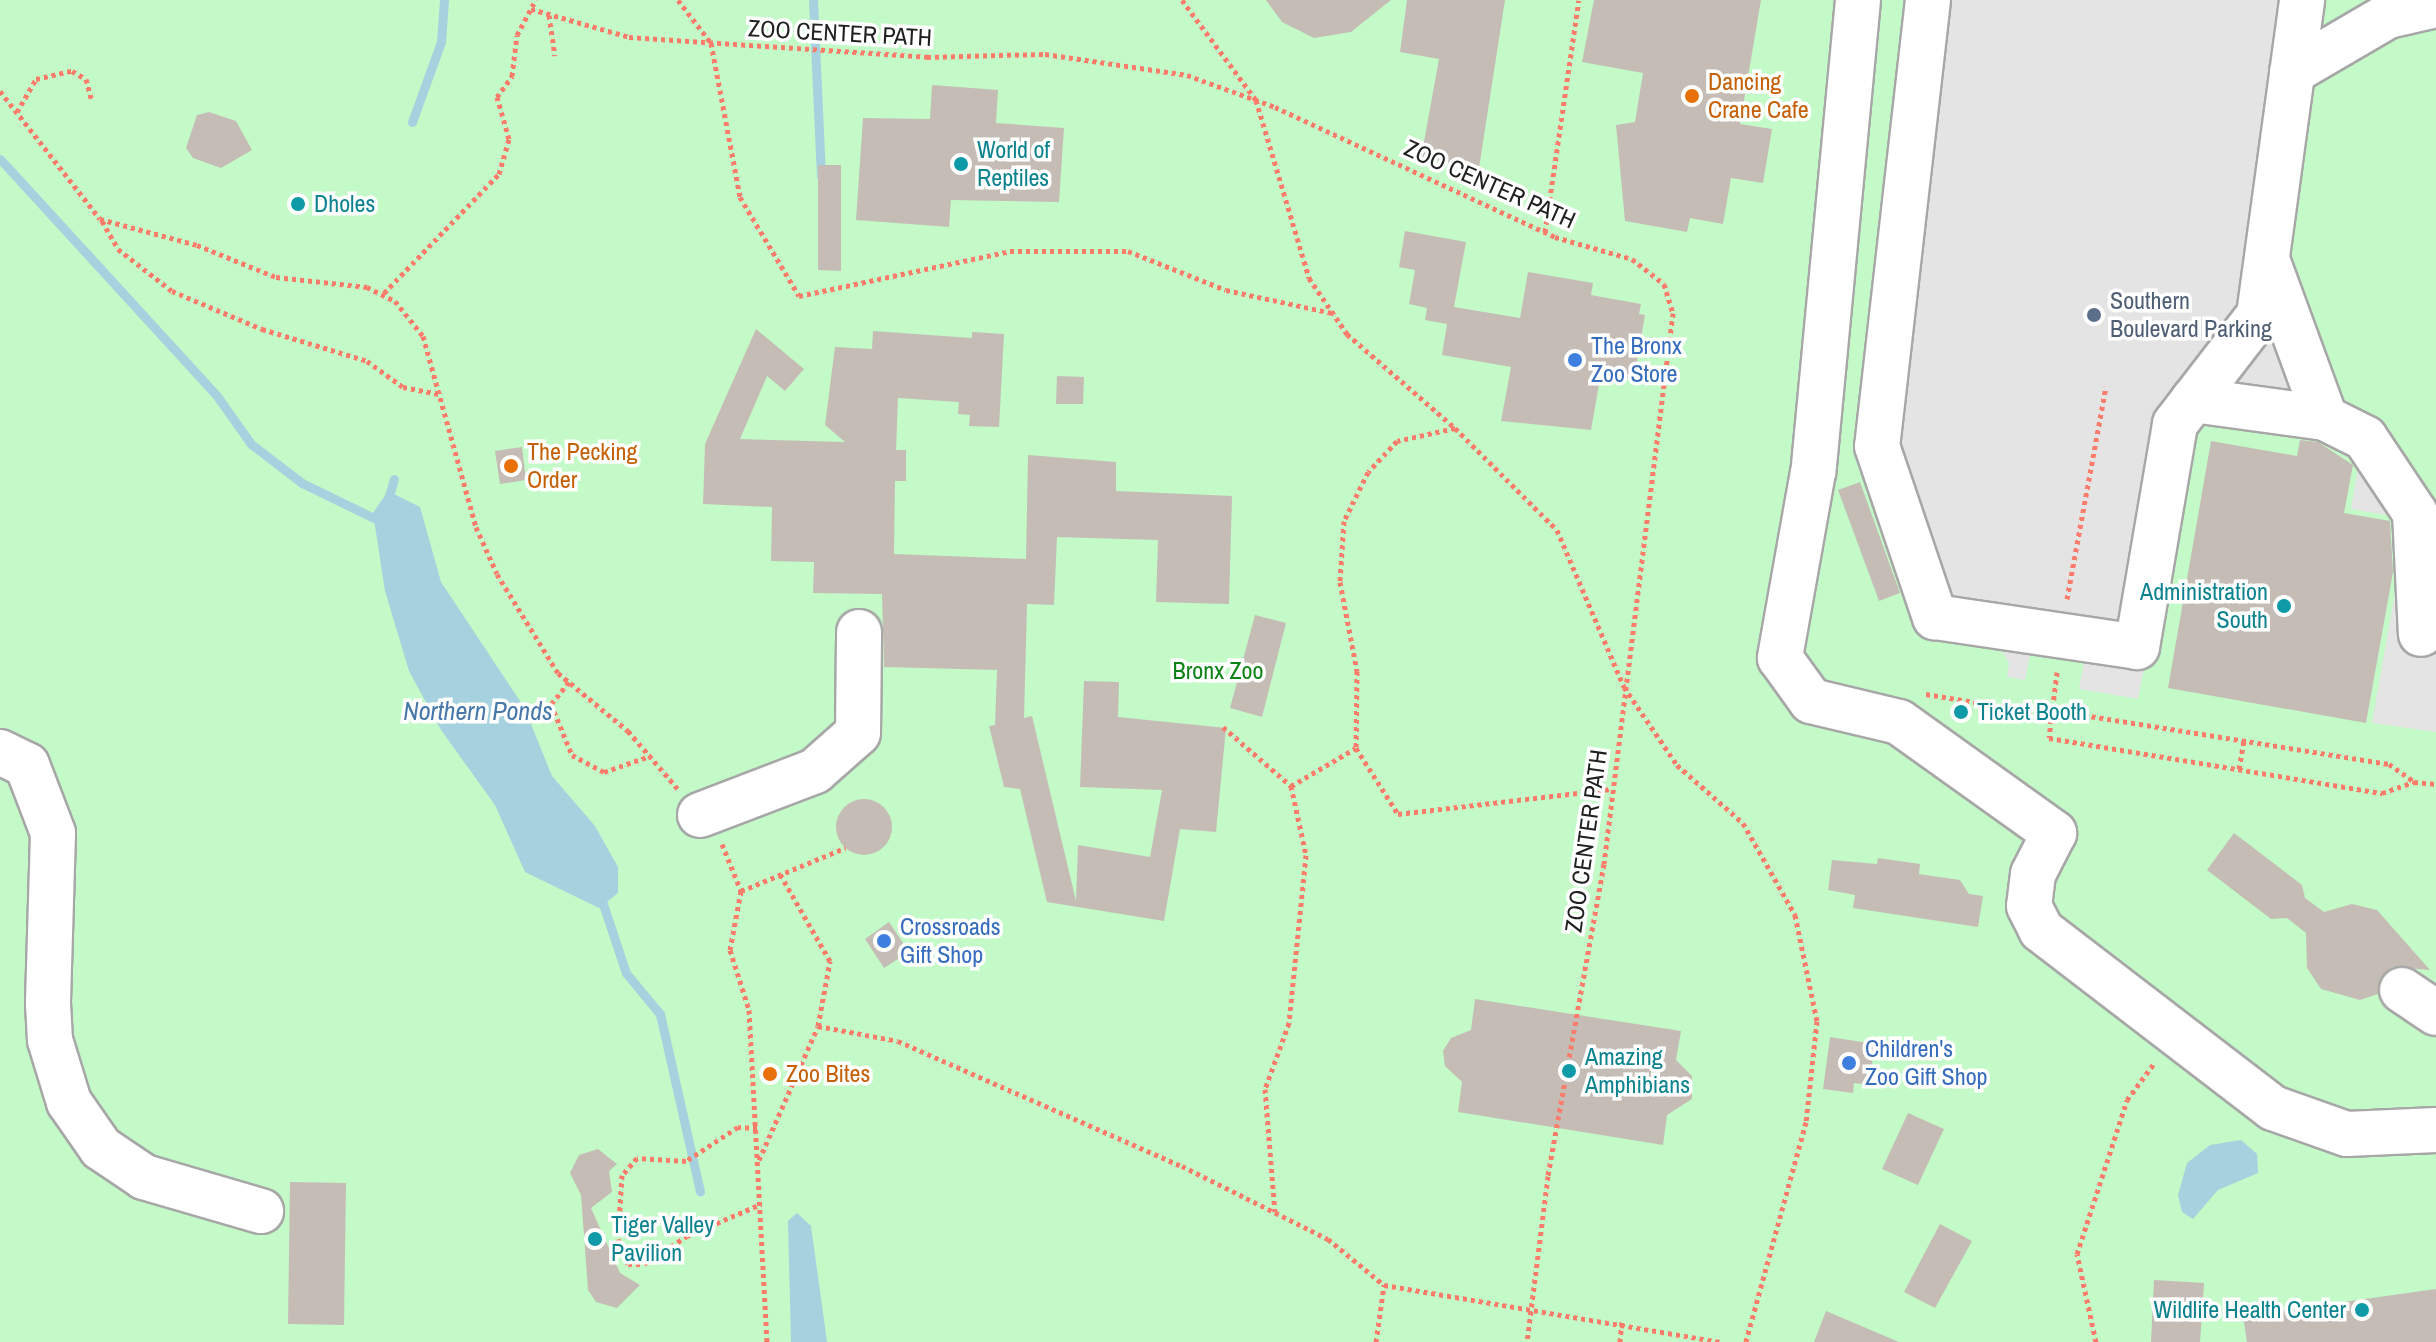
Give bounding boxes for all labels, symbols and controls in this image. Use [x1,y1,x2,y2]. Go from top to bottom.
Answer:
street label: ZOO CENTER PATH [747,14,933,52]
place label: Dancing Crane Cafe [1708,68,1809,124]
marker: Dancing Crane Cafe [1683,87,1701,105]
street label: ZOO CENTER PATH [1400,133,1580,235]
place label: World of Reptiles [977,136,1050,192]
marker: World of Reptiles [952,155,970,173]
place label: Dholes [314,190,375,218]
marker: Dholes [289,195,307,213]
place label: Southern Boulevard Parking [2110,287,2272,343]
marker: Southern Boulevard Parking [2085,306,2103,324]
place label: The Bronx Zoo Store [1591,332,1682,388]
marker: The Bronx Zoo Store [1566,351,1584,369]
place label: The Pecking Order [527,438,637,494]
marker: The Pecking Order [502,457,520,475]
place label: Administration South [2140,578,2268,634]
marker: Administration South [2275,597,2293,615]
park label: Bronx Zoo [1173,657,1263,685]
water label: Northern Ponds [403,695,553,727]
place label: Ticket Booth [1977,698,2087,726]
marker: Ticket Booth [1952,703,1970,721]
street label: ZOO CENTER PATH [1559,748,1613,934]
place label: Crossroads Gift Shop [900,913,1001,969]
marker: Crossroads Gift Shop [875,932,893,950]
place label: Children's Zoo Gift Shop [1865,1035,1988,1091]
place label: Amazing Amphibians [1585,1043,1690,1099]
marker: Children's Zoo Gift Shop [1840,1054,1858,1072]
place label: Zoo Bites [786,1060,870,1088]
marker: Amazing Amphibians [1560,1062,1578,1080]
marker: Zoo Bites [761,1065,779,1083]
place label: Tiger Valley Pavilion [611,1211,714,1267]
marker: Tiger Valley Pavilion [586,1230,604,1248]
place label: Wildlife Health Center [2153,1296,2346,1324]
marker: Wildlife Health Center [2353,1301,2371,1319]

